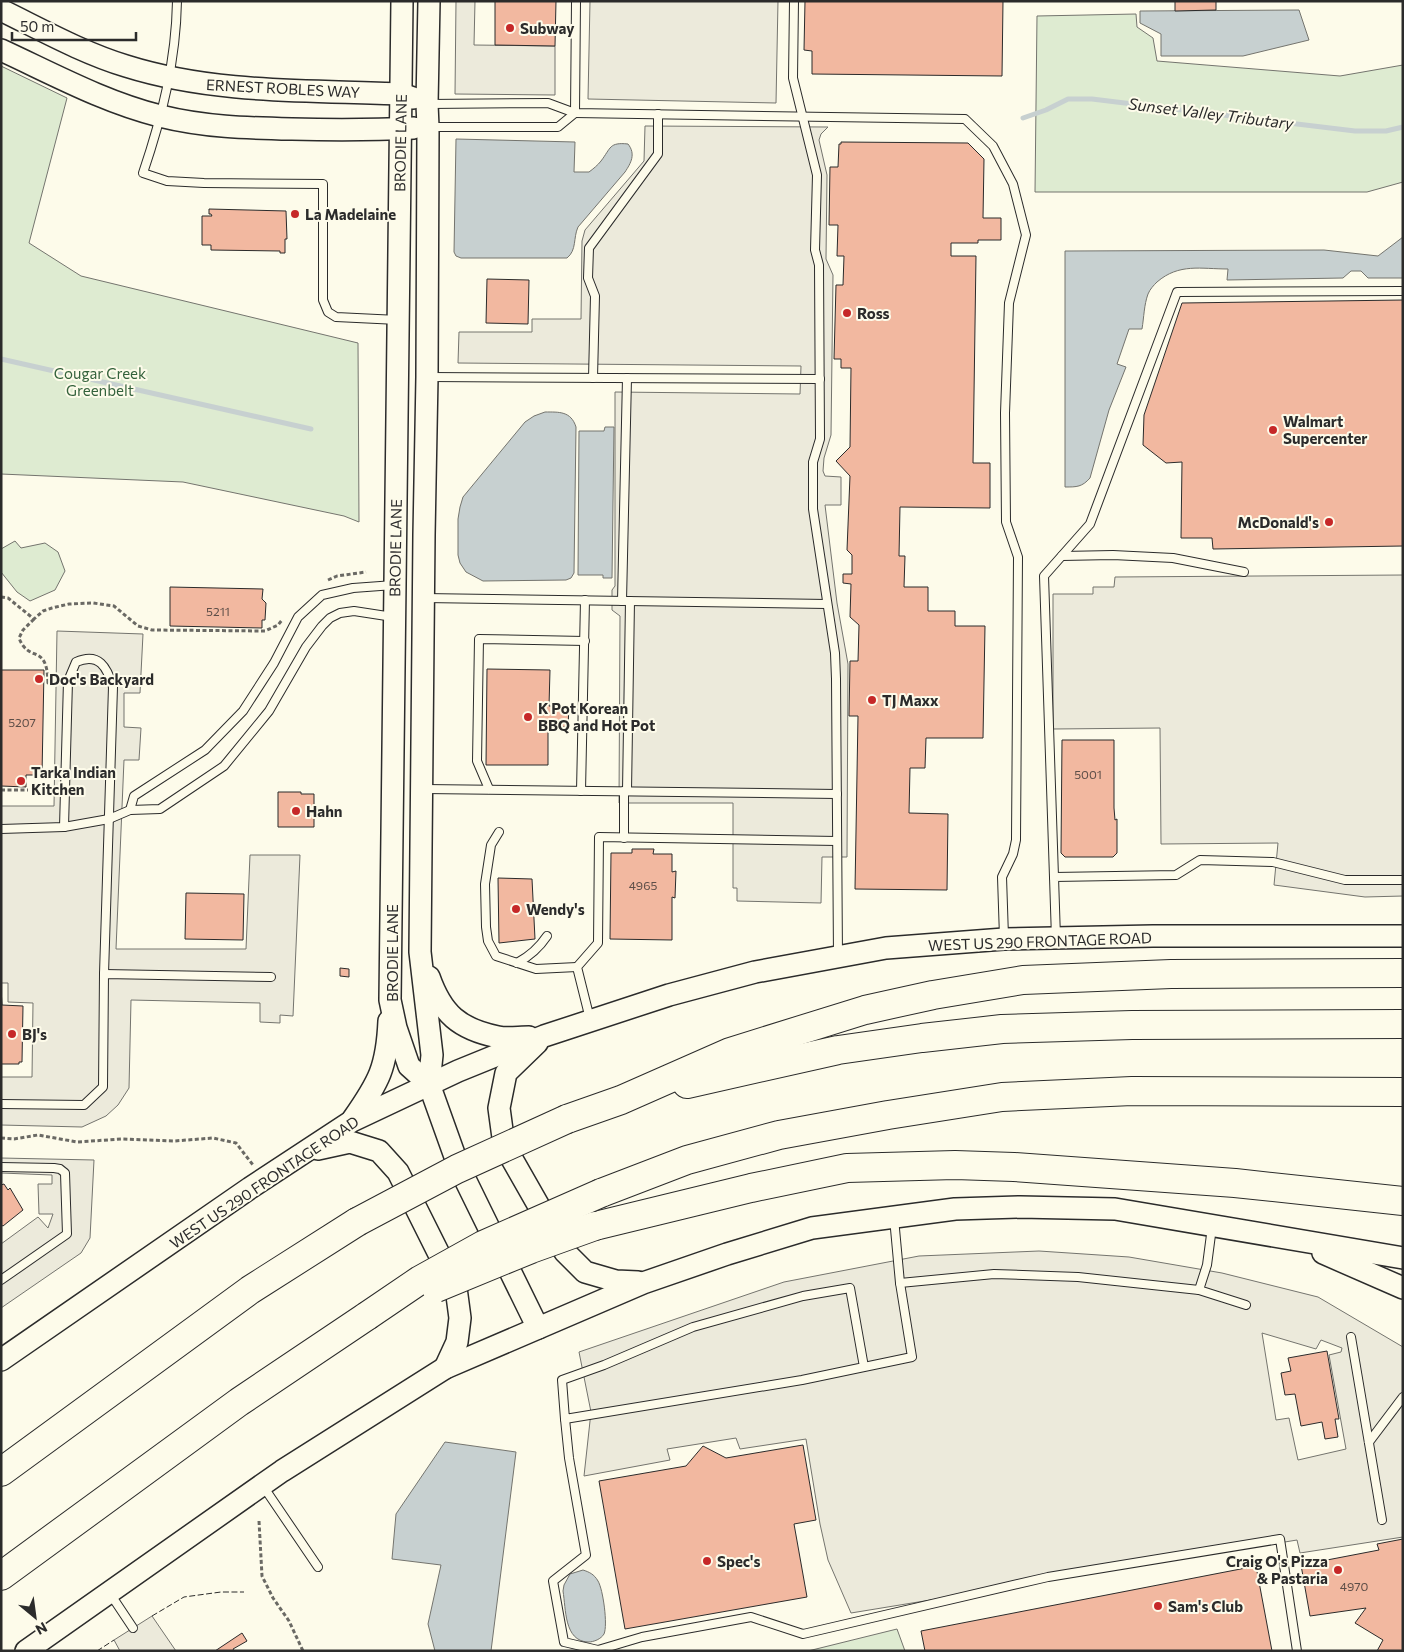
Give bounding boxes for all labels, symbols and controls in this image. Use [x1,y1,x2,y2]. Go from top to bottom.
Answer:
scale bar [12,10,136,42]
text: 50 m [20,17,54,35]
place label: Subway [520,19,575,37]
marker: Subway [504,22,516,34]
street label: ERNEST ROBLES WAY [206,75,361,101]
water label: Sunset Valley Tributary [1127,93,1295,133]
street label: BRODIE LANE [390,94,410,192]
place label: La Madelaine [305,205,396,223]
marker: La Madelaine [289,208,301,220]
place label: Ross [857,304,890,322]
marker: Ross [841,307,853,319]
park label: Cougar Creek Greenbelt [54,364,146,399]
place label: Walmart Supercenter [1283,412,1368,447]
marker: Walmart Supercenter [1267,424,1279,436]
street label: BRODIE LANE [385,499,405,597]
place label: McDonald's [1238,513,1319,531]
marker: McDonald's [1323,516,1335,528]
house number: 5211 [206,604,230,618]
place label: Doc's Backyard [49,670,154,688]
marker: Doc's Backyard [33,673,45,685]
place label: TJ Maxx [882,691,939,709]
marker: TJ Maxx [866,694,878,706]
place label: K Pot Korean BBQ and Hot Pot [538,699,655,734]
marker: K Pot Korean BBQ and Hot Pot [522,711,534,723]
house number: 5207 [8,715,36,729]
place label: Tarka Indian Kitchen [31,763,116,798]
house number: 5001 [1074,767,1102,781]
marker: Tarka Indian Kitchen [15,775,27,787]
place label: Hahn [306,802,343,820]
marker: Hahn [290,805,302,817]
house number: 4965 [629,878,657,892]
place label: Wendy's [526,900,585,918]
marker: Wendy's [510,903,522,915]
street label: BRODIE LANE [383,904,401,1002]
street label: WEST US 290 FRONTAGE ROAD [928,928,1152,954]
place label: BJ's [22,1025,47,1043]
marker: BJ's [6,1028,18,1040]
street label: WEST US 290 FRONTAGE ROAD [166,1112,362,1252]
place label: Spec's [717,1552,760,1570]
place label: Craig O's Pizza & Pastaria [1226,1552,1328,1587]
marker: Spec's [701,1555,713,1567]
marker: Craig O's Pizza & Pastaria [1332,1564,1344,1576]
house number: 4970 [1340,1579,1368,1593]
north arrow [10,1592,60,1642]
place label: Sam's Club [1168,1597,1243,1615]
marker: Sam's Club [1152,1600,1164,1612]
text: N [33,1619,50,1639]

